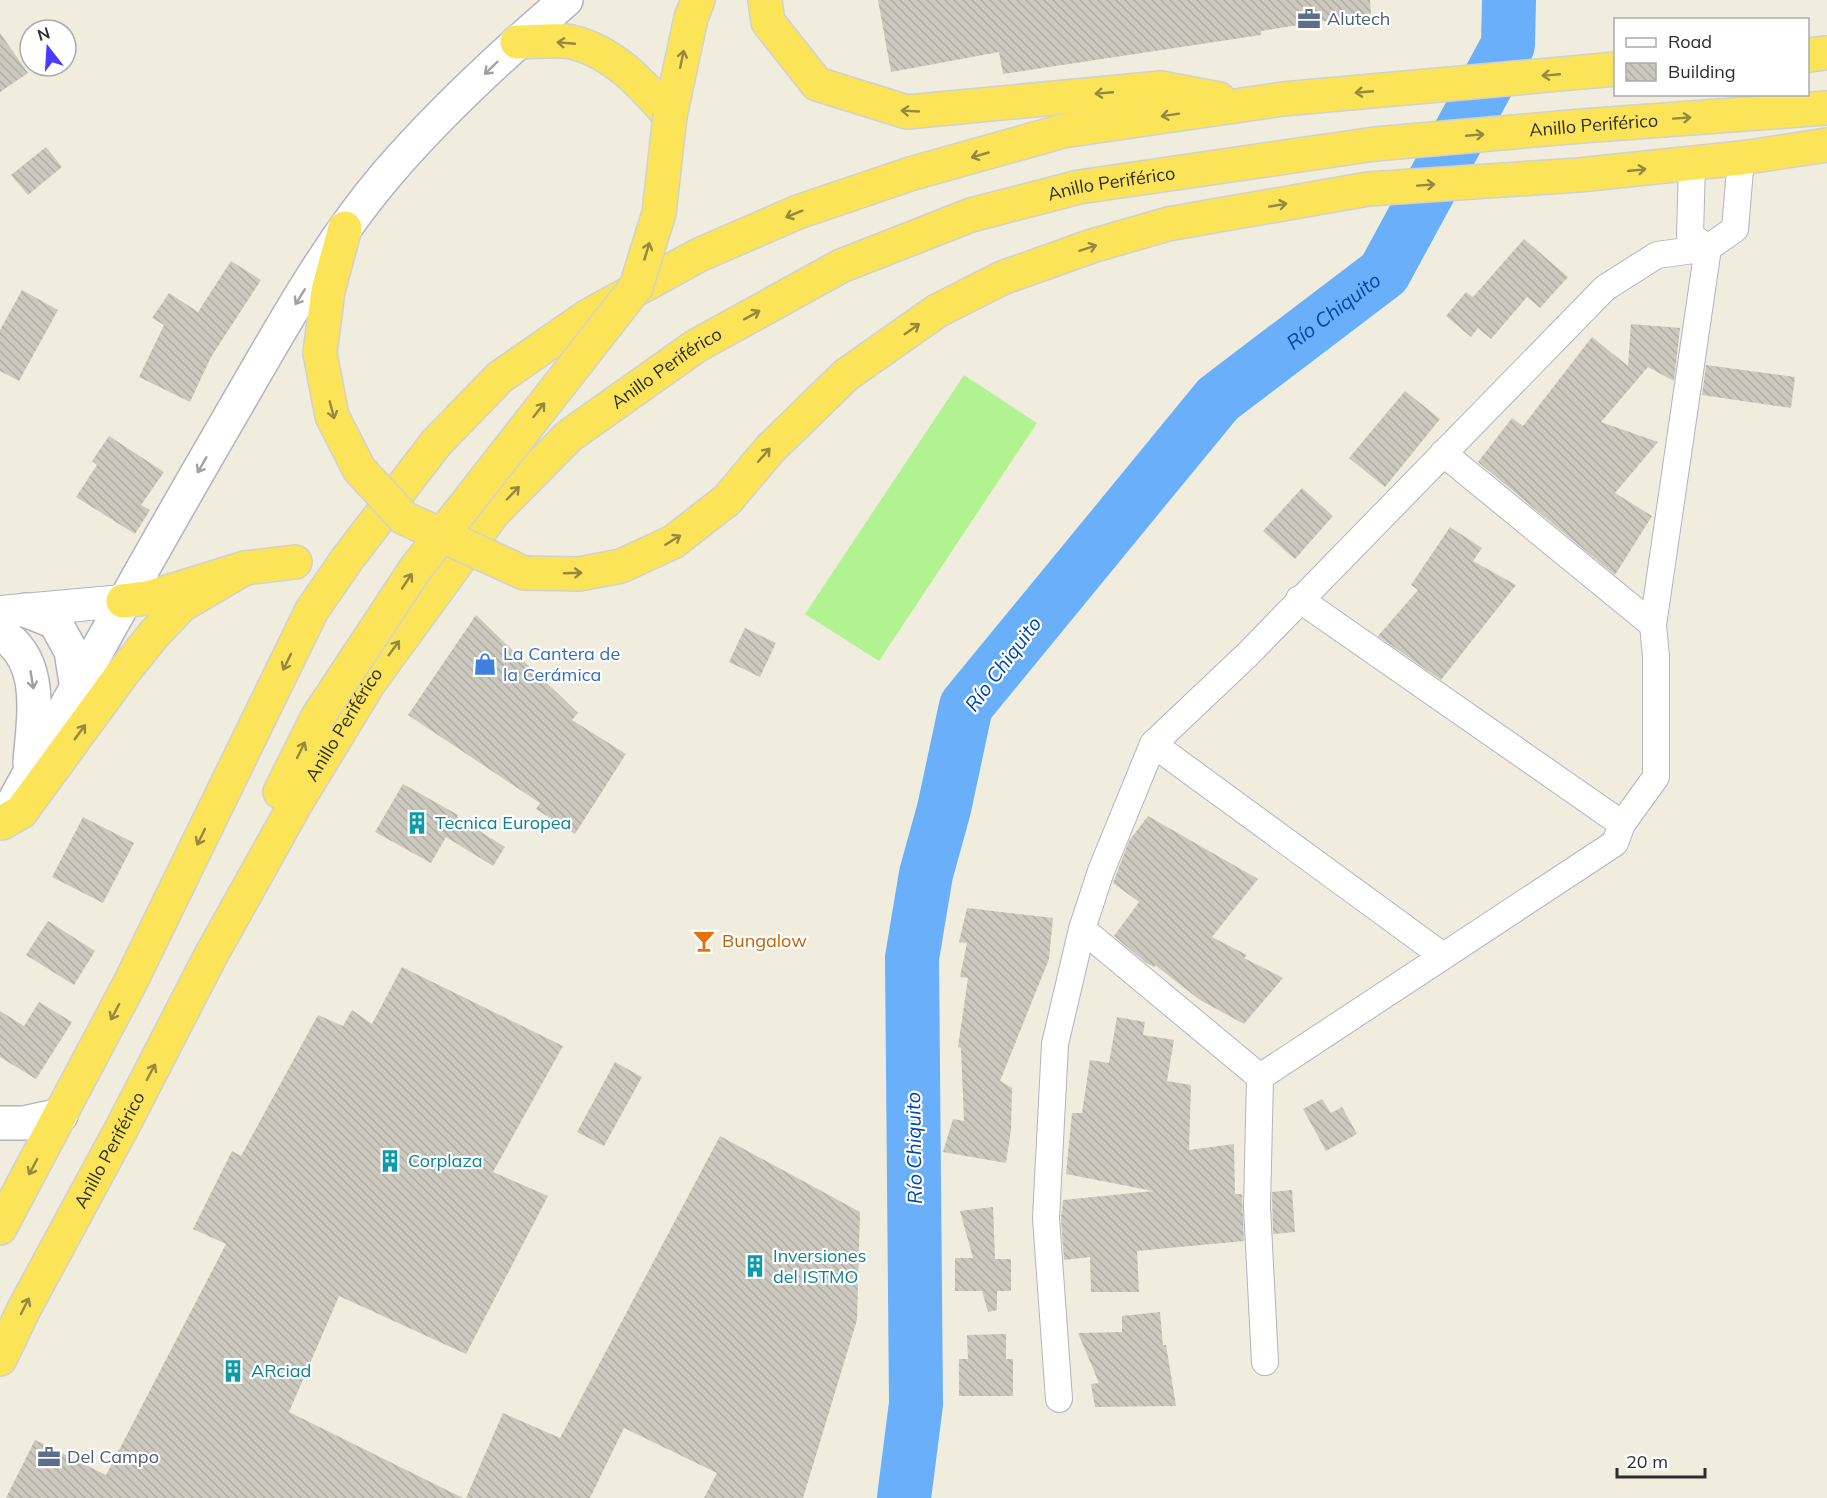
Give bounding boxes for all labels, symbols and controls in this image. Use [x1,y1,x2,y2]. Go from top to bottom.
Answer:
office icon: Alutech [1296,6,1322,32]
place label: Alutech [1327,7,1390,30]
north arrow [18,18,78,78]
legend [1614,18,1809,96]
text: N [35,22,52,45]
text: Road [1668,30,1712,53]
one-way arrow [557,37,576,48]
one-way arrow [677,50,689,69]
one-way arrow [484,60,499,75]
text: Building [1668,60,1736,83]
one-way arrow [1541,70,1561,81]
one-way arrow [1354,87,1374,98]
one-way arrow [1094,88,1114,99]
one-way arrow [901,105,920,116]
street label: Anillo Periférico [1528,108,1659,142]
one-way arrow [1161,109,1181,120]
one-way arrow [1672,113,1692,124]
one-way arrow [1464,129,1484,140]
one-way arrow [971,150,990,161]
street label: Anillo Periférico [1045,161,1177,206]
one-way arrow [1626,164,1646,175]
one-way arrow [1416,180,1436,191]
one-way arrow [1268,199,1287,210]
one-way arrow [785,209,804,220]
one-way arrow [1078,241,1097,252]
one-way arrow [642,242,653,261]
water label: Río Chiquito [1281,267,1385,355]
one-way arrow [293,288,305,305]
one-way arrow [743,309,760,321]
street label: Anillo Periférico [606,322,726,414]
one-way arrow [903,323,919,335]
one-way arrow [326,400,338,419]
one-way arrow [533,403,546,419]
one-way arrow [758,447,771,463]
one-way arrow [195,457,207,474]
one-way arrow [505,486,520,501]
one-way arrow [665,534,682,547]
one-way arrow [562,568,582,579]
one-way arrow [401,573,413,590]
water label: Río Chiquito [959,611,1046,716]
one-way arrow [388,640,400,657]
place label: La Cantera de la Cerámica [503,642,620,686]
shop icon: La Cantera de la Cerámica [472,651,498,677]
one-way arrow [280,653,292,671]
street label: Anillo Periférico [300,663,387,785]
one-way arrow [26,670,37,689]
one-way arrow [74,724,86,740]
one-way arrow [296,741,307,759]
building icon: Tecnica Europea [404,810,430,836]
place label: Tecnica Europea [435,811,571,834]
one-way arrow [194,828,206,846]
bar icon: Bungalow [691,928,717,954]
place label: Bungalow [722,929,807,952]
one-way arrow [109,1003,120,1021]
one-way arrow [146,1063,158,1081]
street label: Anillo Periférico [69,1088,150,1212]
water label: Río Chiquito [900,1092,927,1204]
building icon: Corplaza [377,1148,403,1174]
place label: Corplaza [408,1149,482,1172]
one-way arrow [27,1157,38,1175]
place label: Inversiones del ISTMO [773,1244,867,1288]
building icon: Inversiones del ISTMO [742,1253,768,1279]
one-way arrow [20,1298,31,1316]
building icon: ARciad [220,1358,246,1384]
place label: ARciad [251,1359,311,1382]
scale bar [1617,1441,1706,1479]
office icon: Del Campo [36,1444,62,1470]
place label: Del Campo [67,1445,159,1468]
text: 20 m [1626,1450,1668,1473]

